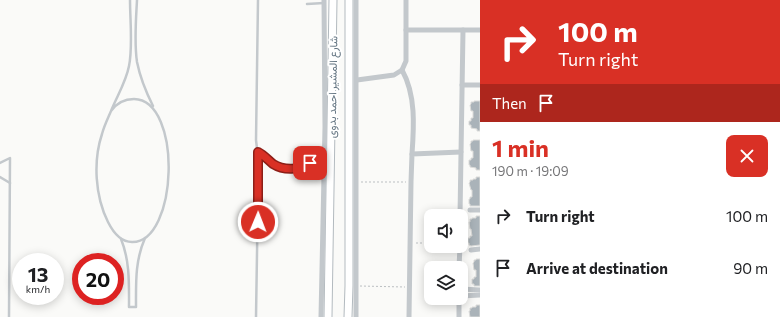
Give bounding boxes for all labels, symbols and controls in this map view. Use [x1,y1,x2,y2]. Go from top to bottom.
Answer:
text: 100 m [558,14,638,48]
icon: right [492,16,544,68]
street label: شارع المشير احمد بدوى [325,35,341,138]
text: Turn right [558,48,638,70]
icon: arrive [535,92,557,114]
text: Then [492,94,527,112]
text: 1 min [492,133,549,162]
button: close [726,135,768,177]
pin [293,146,327,180]
icon: arrive [299,152,321,174]
text: 190 m · 19:09 [492,163,569,179]
position arrow [237,201,279,243]
icon: right [492,205,514,227]
text: Turn right [526,207,595,225]
text: 100 m [726,207,768,225]
map controls [424,209,468,305]
button: sound [424,209,468,253]
speed limit sign: 20 [72,253,124,305]
icon: arrive [492,257,514,279]
text: Arrive at destination [526,259,668,277]
text: 90 m [733,259,768,277]
button: layers [424,261,468,305]
text: 13 [28,262,48,286]
text: km/h [26,283,50,295]

